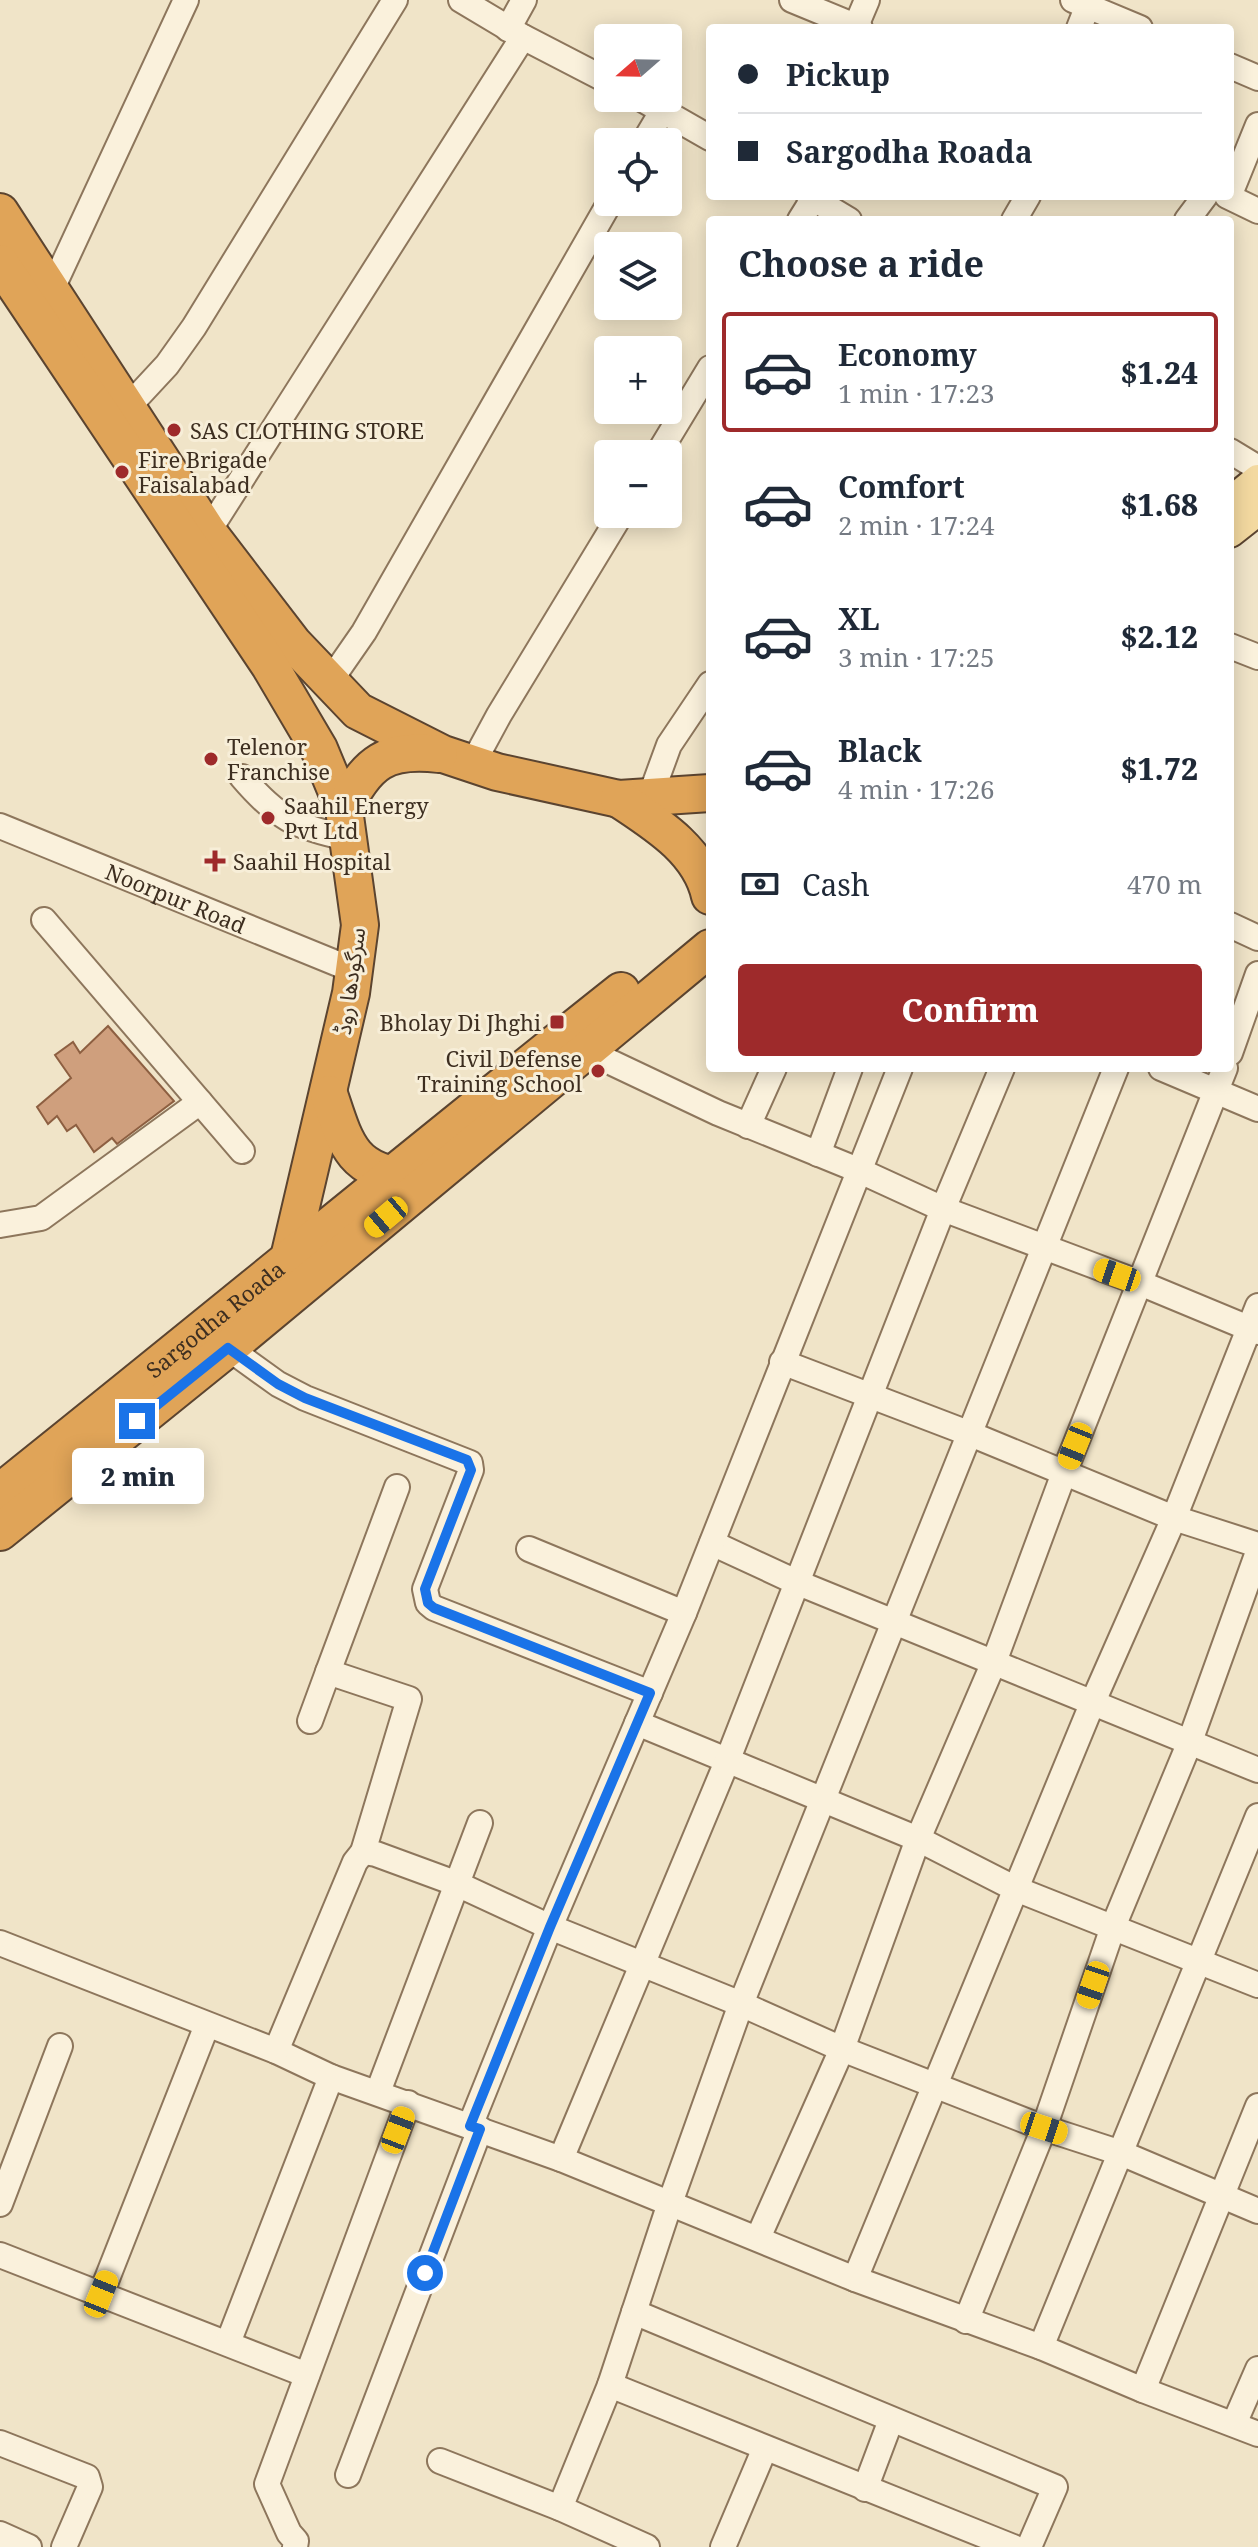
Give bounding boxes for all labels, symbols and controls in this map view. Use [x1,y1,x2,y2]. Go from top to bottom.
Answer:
north arrow [594,24,682,112]
map controls [594,24,682,528]
text: Pickup [786,54,890,95]
button: locate [594,128,682,216]
text: Sargodha Roada [786,131,1033,172]
button: layers [594,232,682,320]
text: Choose a ride [738,239,984,288]
text: Economy [838,334,977,375]
button: + [594,336,682,424]
icon: car [742,336,814,408]
text: $1.24 [1121,352,1198,393]
text: 1 min · 17:23 [838,375,995,411]
place label: SAS CLOTHING STORE [190,415,424,445]
marker: SAS CLOTHING STORE [165,421,183,439]
button: − [594,440,682,528]
place label: Fire Brigade Faisalabad [138,444,267,499]
marker: Fire Brigade Faisalabad [113,463,131,481]
text: Comfort [838,466,965,507]
icon: car [742,468,814,540]
text: $1.68 [1121,484,1198,525]
text: 2 min · 17:24 [838,507,995,543]
text: XL [838,598,880,639]
icon: car [742,600,814,672]
text: $2.12 [1121,616,1198,657]
text: 3 min · 17:25 [838,639,995,675]
text: Black [838,730,922,771]
place label: Telenor Franchise [227,731,330,786]
icon: car [742,732,814,804]
text: $1.72 [1121,748,1198,789]
marker: Telenor Franchise [202,750,220,768]
text: 4 min · 17:26 [838,771,995,807]
place label: Saahil Energy Pvt Ltd [284,790,429,845]
marker: Saahil Energy Pvt Ltd [259,809,277,827]
place label: Saahil Hospital [233,846,391,876]
marker: Saahil Hospital [204,850,226,872]
street label: Noorpur Road [101,856,251,940]
icon: cash [738,862,782,906]
text: Cash [802,864,870,905]
text: 470 m [1127,866,1202,902]
street label: سرگودھا روڈ [327,925,371,1037]
button: Confirm [738,964,1202,1056]
place label: Bholay Di Jhghi [380,1007,541,1037]
marker: Bholay Di Jhghi [548,1013,566,1031]
place label: Civil Defense Training School [417,1043,582,1098]
marker: Civil Defense Training School [589,1062,607,1080]
car [360,1192,412,1242]
street label: Sargodha Roada [139,1253,290,1384]
car [1090,1256,1144,1294]
route end [119,1403,155,1439]
car [1055,1419,1095,1473]
callout: 2 min [71,1449,203,1505]
text: 2 min [101,1458,175,1494]
car [1074,1958,1112,2012]
car [378,2103,418,2157]
car [1017,2109,1071,2147]
route start [407,2255,443,2291]
car [81,2267,121,2321]

